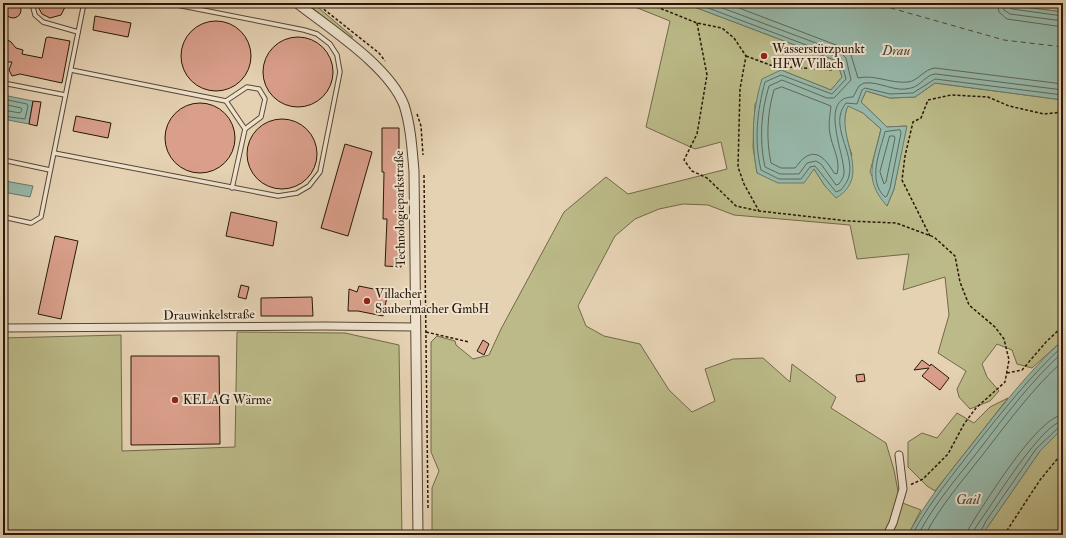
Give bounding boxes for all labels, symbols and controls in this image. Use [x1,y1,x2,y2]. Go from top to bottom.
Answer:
place label: Wasserstützpunkt HFW Villach [771,41,865,72]
water label: Drau [881,42,910,59]
marker: Wasserstützpunkt HFW Villach [759,51,769,61]
street label: Technologieparkstraße [391,150,410,268]
place label: Villacher Saubermacher GmbH [375,286,490,317]
marker: Villacher Saubermacher GmbH [362,296,372,306]
street label: Drauwinkelstraße [163,306,256,324]
place label: KELAG Wärme [183,392,272,408]
marker: KELAG Wärme [170,395,180,405]
water label: Gail [956,491,982,508]

